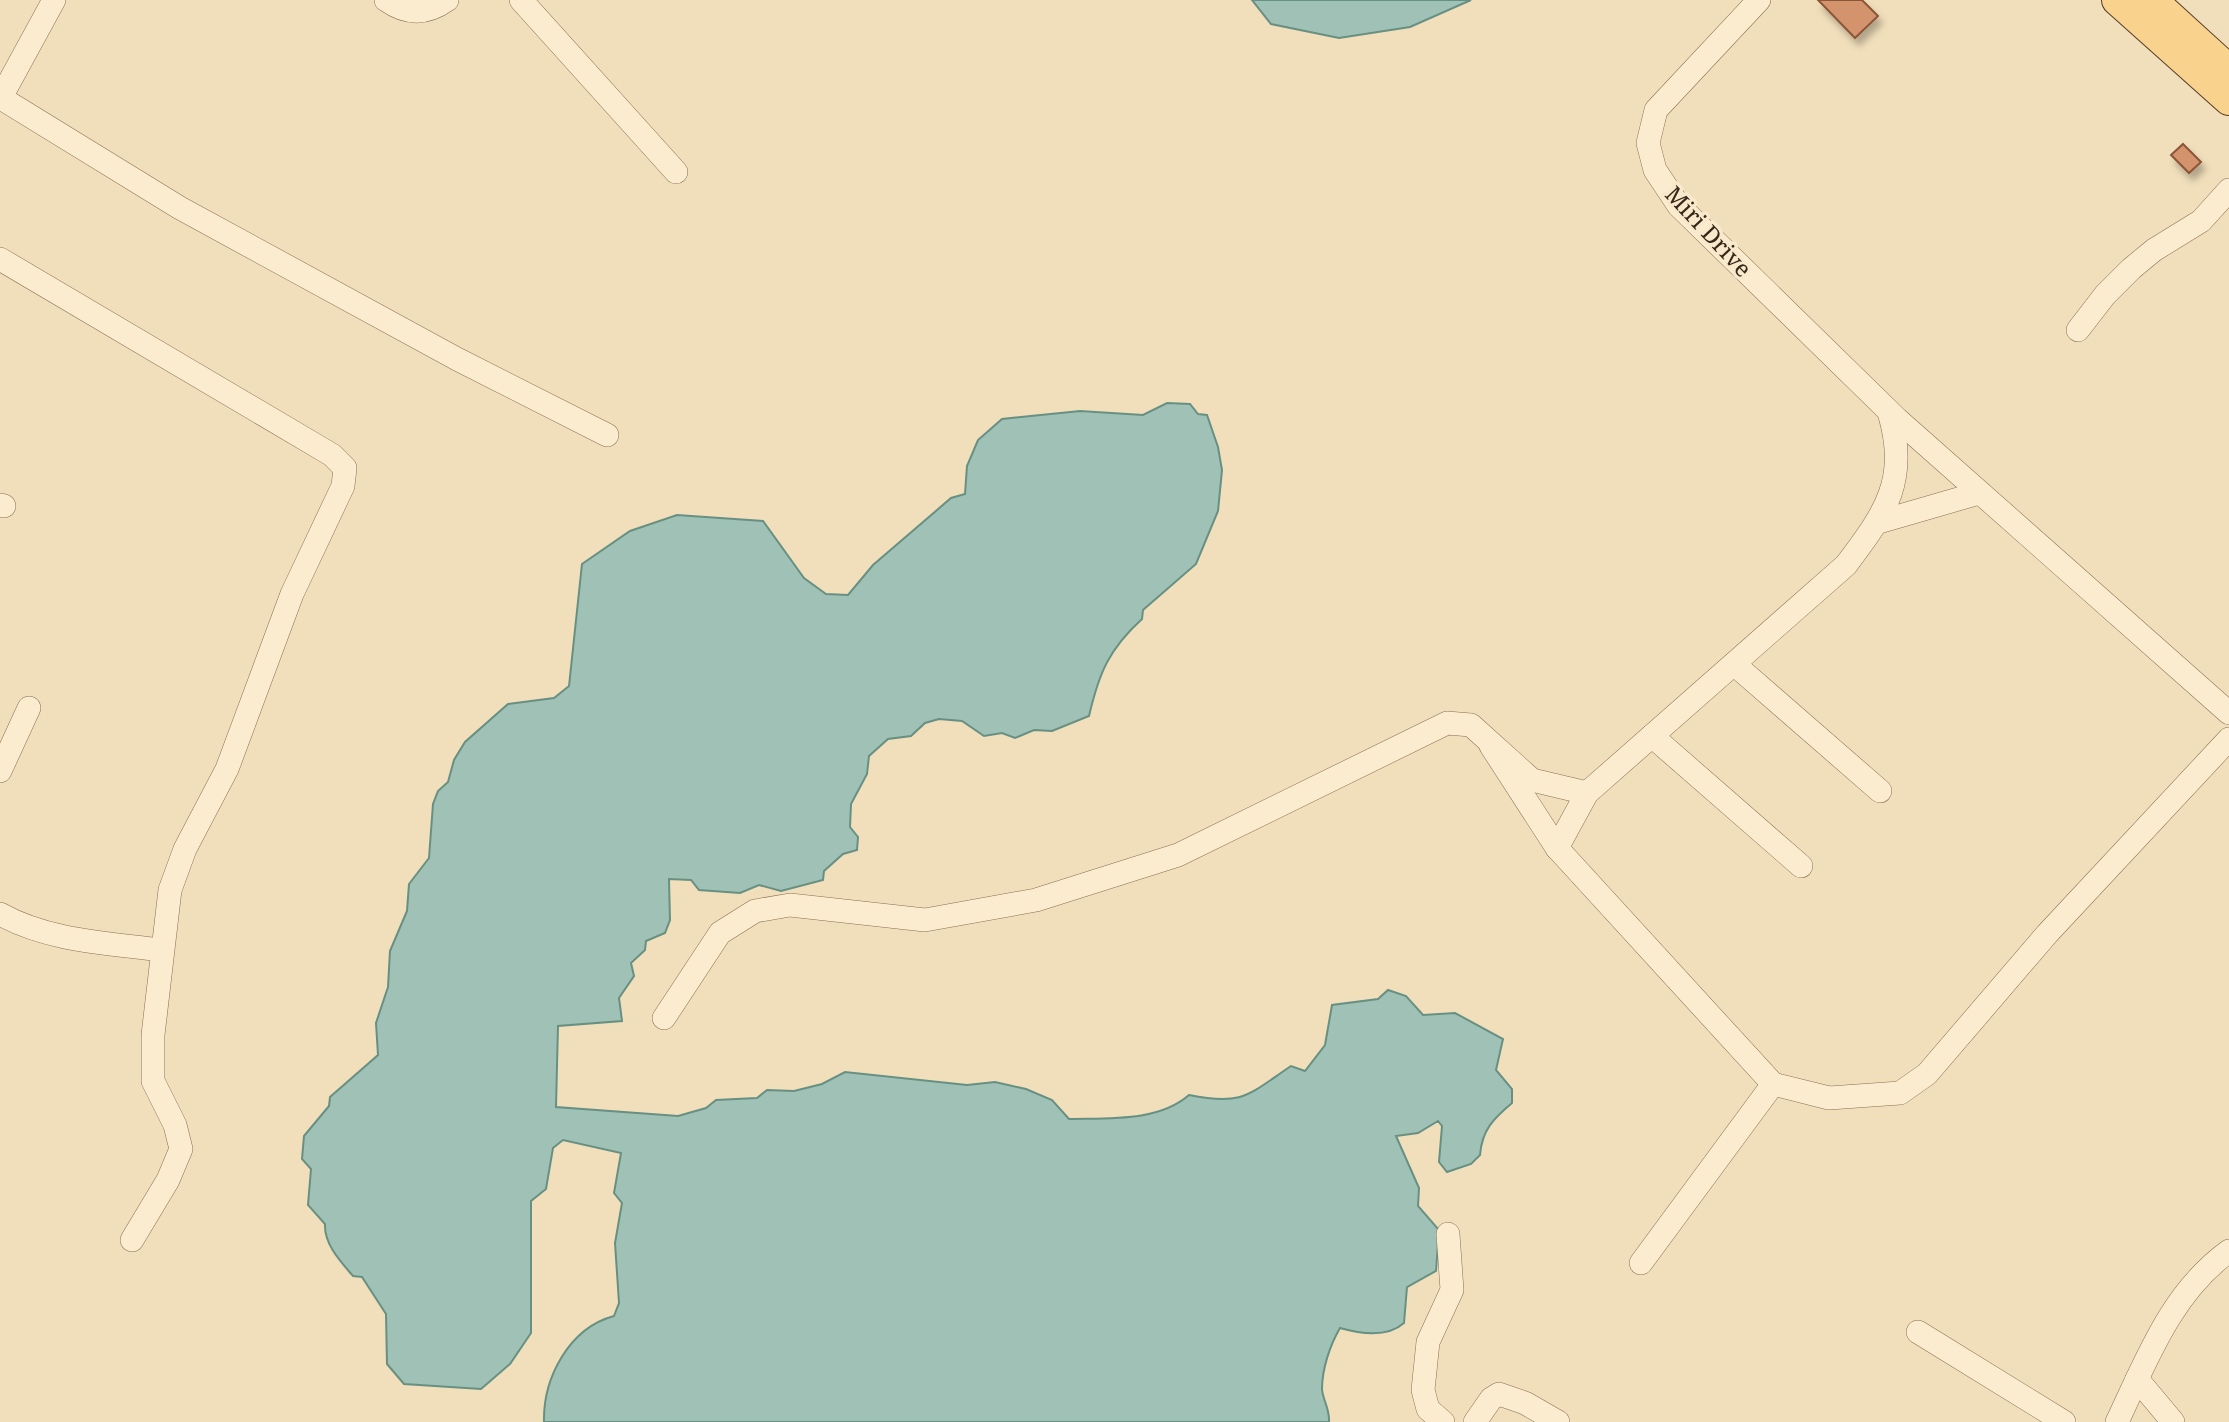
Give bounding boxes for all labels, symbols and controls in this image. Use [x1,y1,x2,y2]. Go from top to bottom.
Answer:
street label: Miri Drive [1659,179,1759,283]

